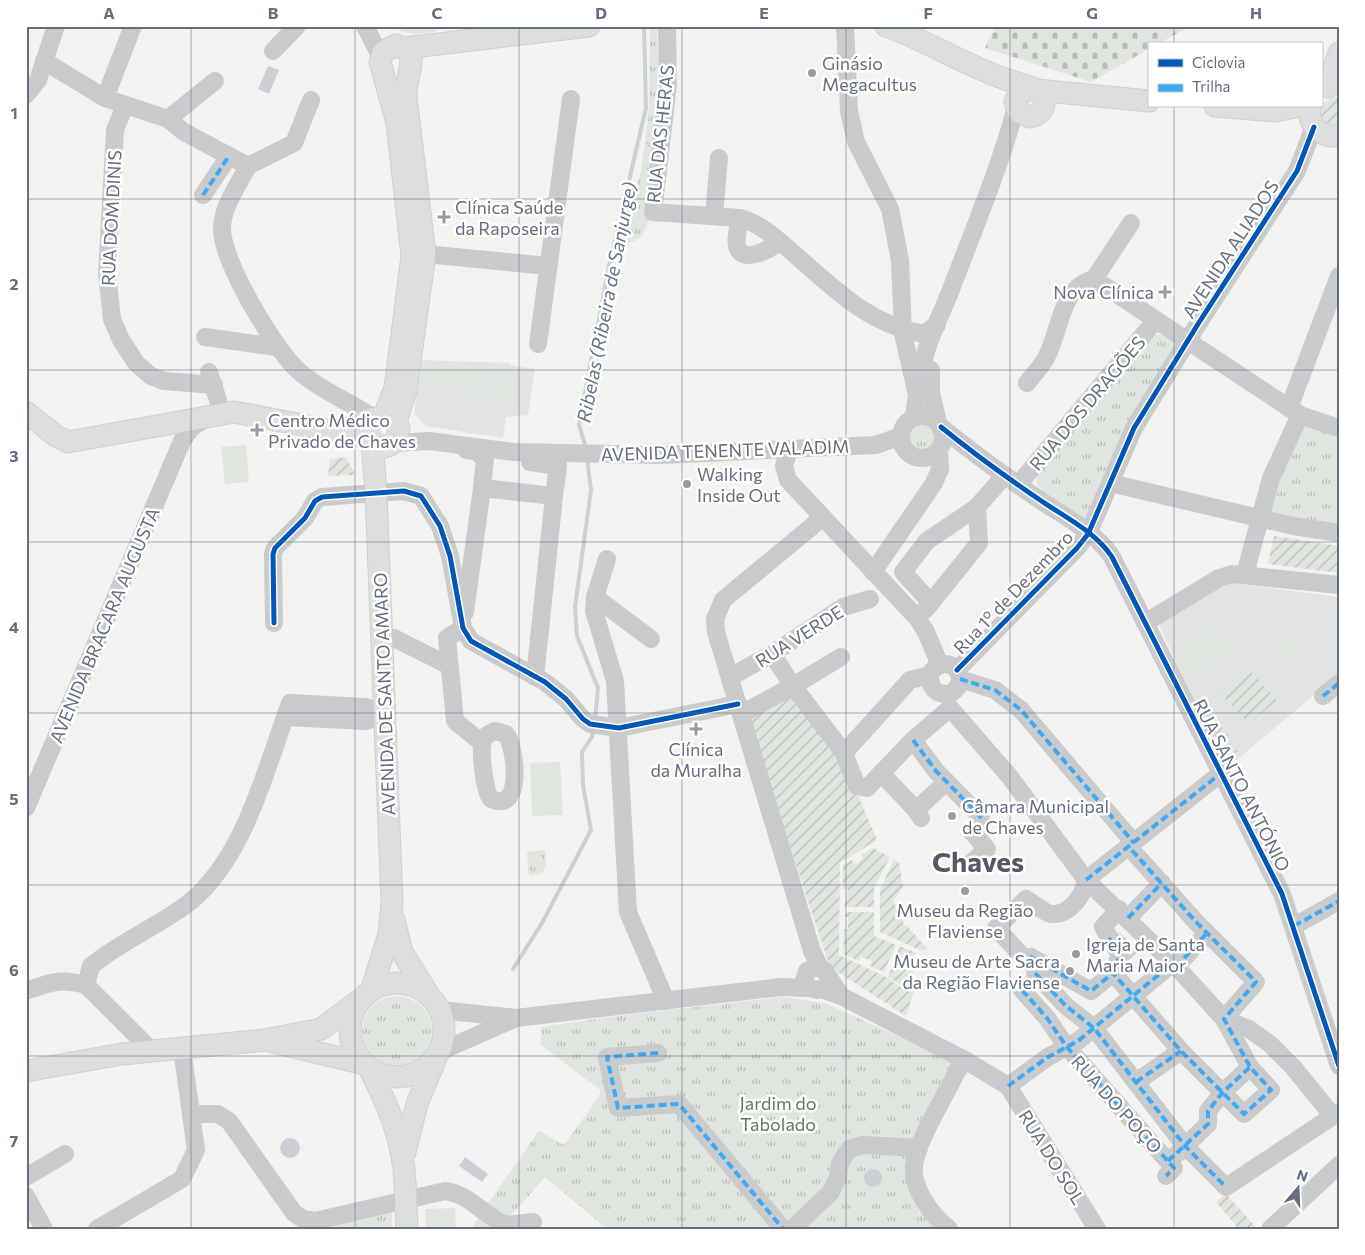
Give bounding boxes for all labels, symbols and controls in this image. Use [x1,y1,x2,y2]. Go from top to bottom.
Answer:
text: A [103,3,115,22]
text: B [268,3,279,22]
text: C [432,3,443,22]
text: D [595,3,607,22]
text: E [759,3,769,22]
text: F [923,3,933,22]
text: G [1086,3,1098,22]
text: H [1250,3,1262,22]
legend [1148,42,1322,108]
place label: Ginásio Megacultus [822,52,917,95]
text: Ciclovia [1192,53,1245,71]
street label: RUA DAS HERAS [642,64,678,204]
marker: Ginásio Megacultus [806,67,818,79]
text: Trilha [1192,77,1230,95]
text: 1 [10,103,18,122]
street label: RUA DOM DINIS [96,150,126,286]
street label: AVENIDA ALIADOS [1177,176,1283,322]
water label: Ribelas (Ribeira de Sanjurge) [571,180,641,424]
place label: Clínica Saúde da Raposeira [455,196,563,239]
marker: Clínica Saúde da Raposeira [437,210,451,224]
text: 2 [9,274,19,293]
place label: Nova Clínica [1053,281,1154,303]
marker: Nova Clínica [1158,285,1172,299]
street label: RUA DOS DRAGÕES [1024,331,1150,475]
place label: Centro Médico Privado de Chaves [268,409,416,452]
marker: Centro Médico Privado de Chaves [250,423,264,437]
street label: AVENIDA TENENTE VALADIM [600,435,850,465]
text: 3 [9,446,19,465]
place label: Walking Inside Out [697,463,781,506]
marker: Walking Inside Out [681,478,693,490]
street label: AVENIDA BRACARA AUGUSTA [44,504,164,746]
street label: Rua 1º de Dezembro [949,526,1077,658]
street label: AVENIDA DE SANTO AMARO [369,572,399,816]
street label: RUA VERDE [751,600,847,672]
text: 4 [9,617,19,636]
street label: RUA SANTO ANTÓNIO [1189,695,1295,875]
marker: Clínica da Muralha [689,722,703,736]
place label: Clínica da Muralha [650,738,742,781]
text: 5 [9,789,19,808]
place label: Câmara Municipal de Chaves [962,795,1109,838]
marker: Câmara Municipal de Chaves [946,810,958,822]
district label: Chaves [932,844,1024,878]
marker: Museu da Região Flaviense [959,885,971,897]
place label: Museu da Região Flaviense [896,899,1034,942]
place label: Igreja de Santa Maria Maior [1086,933,1205,976]
marker: Igreja de Santa Maria Maior [1070,948,1082,960]
place label: Museu de Arte Sacra da Região Flaviense [893,950,1060,993]
text: 6 [9,960,19,979]
marker: Museu de Arte Sacra da Região Flaviense [1064,965,1076,977]
street label: RUA DO POÇO [1067,1050,1167,1158]
park label: Jardim do Tabolado [740,1092,816,1135]
street label: RUA DO SOL [1014,1106,1090,1208]
text: 7 [10,1131,19,1150]
north arrow [1272,1162,1322,1212]
text: N [1295,1165,1310,1185]

